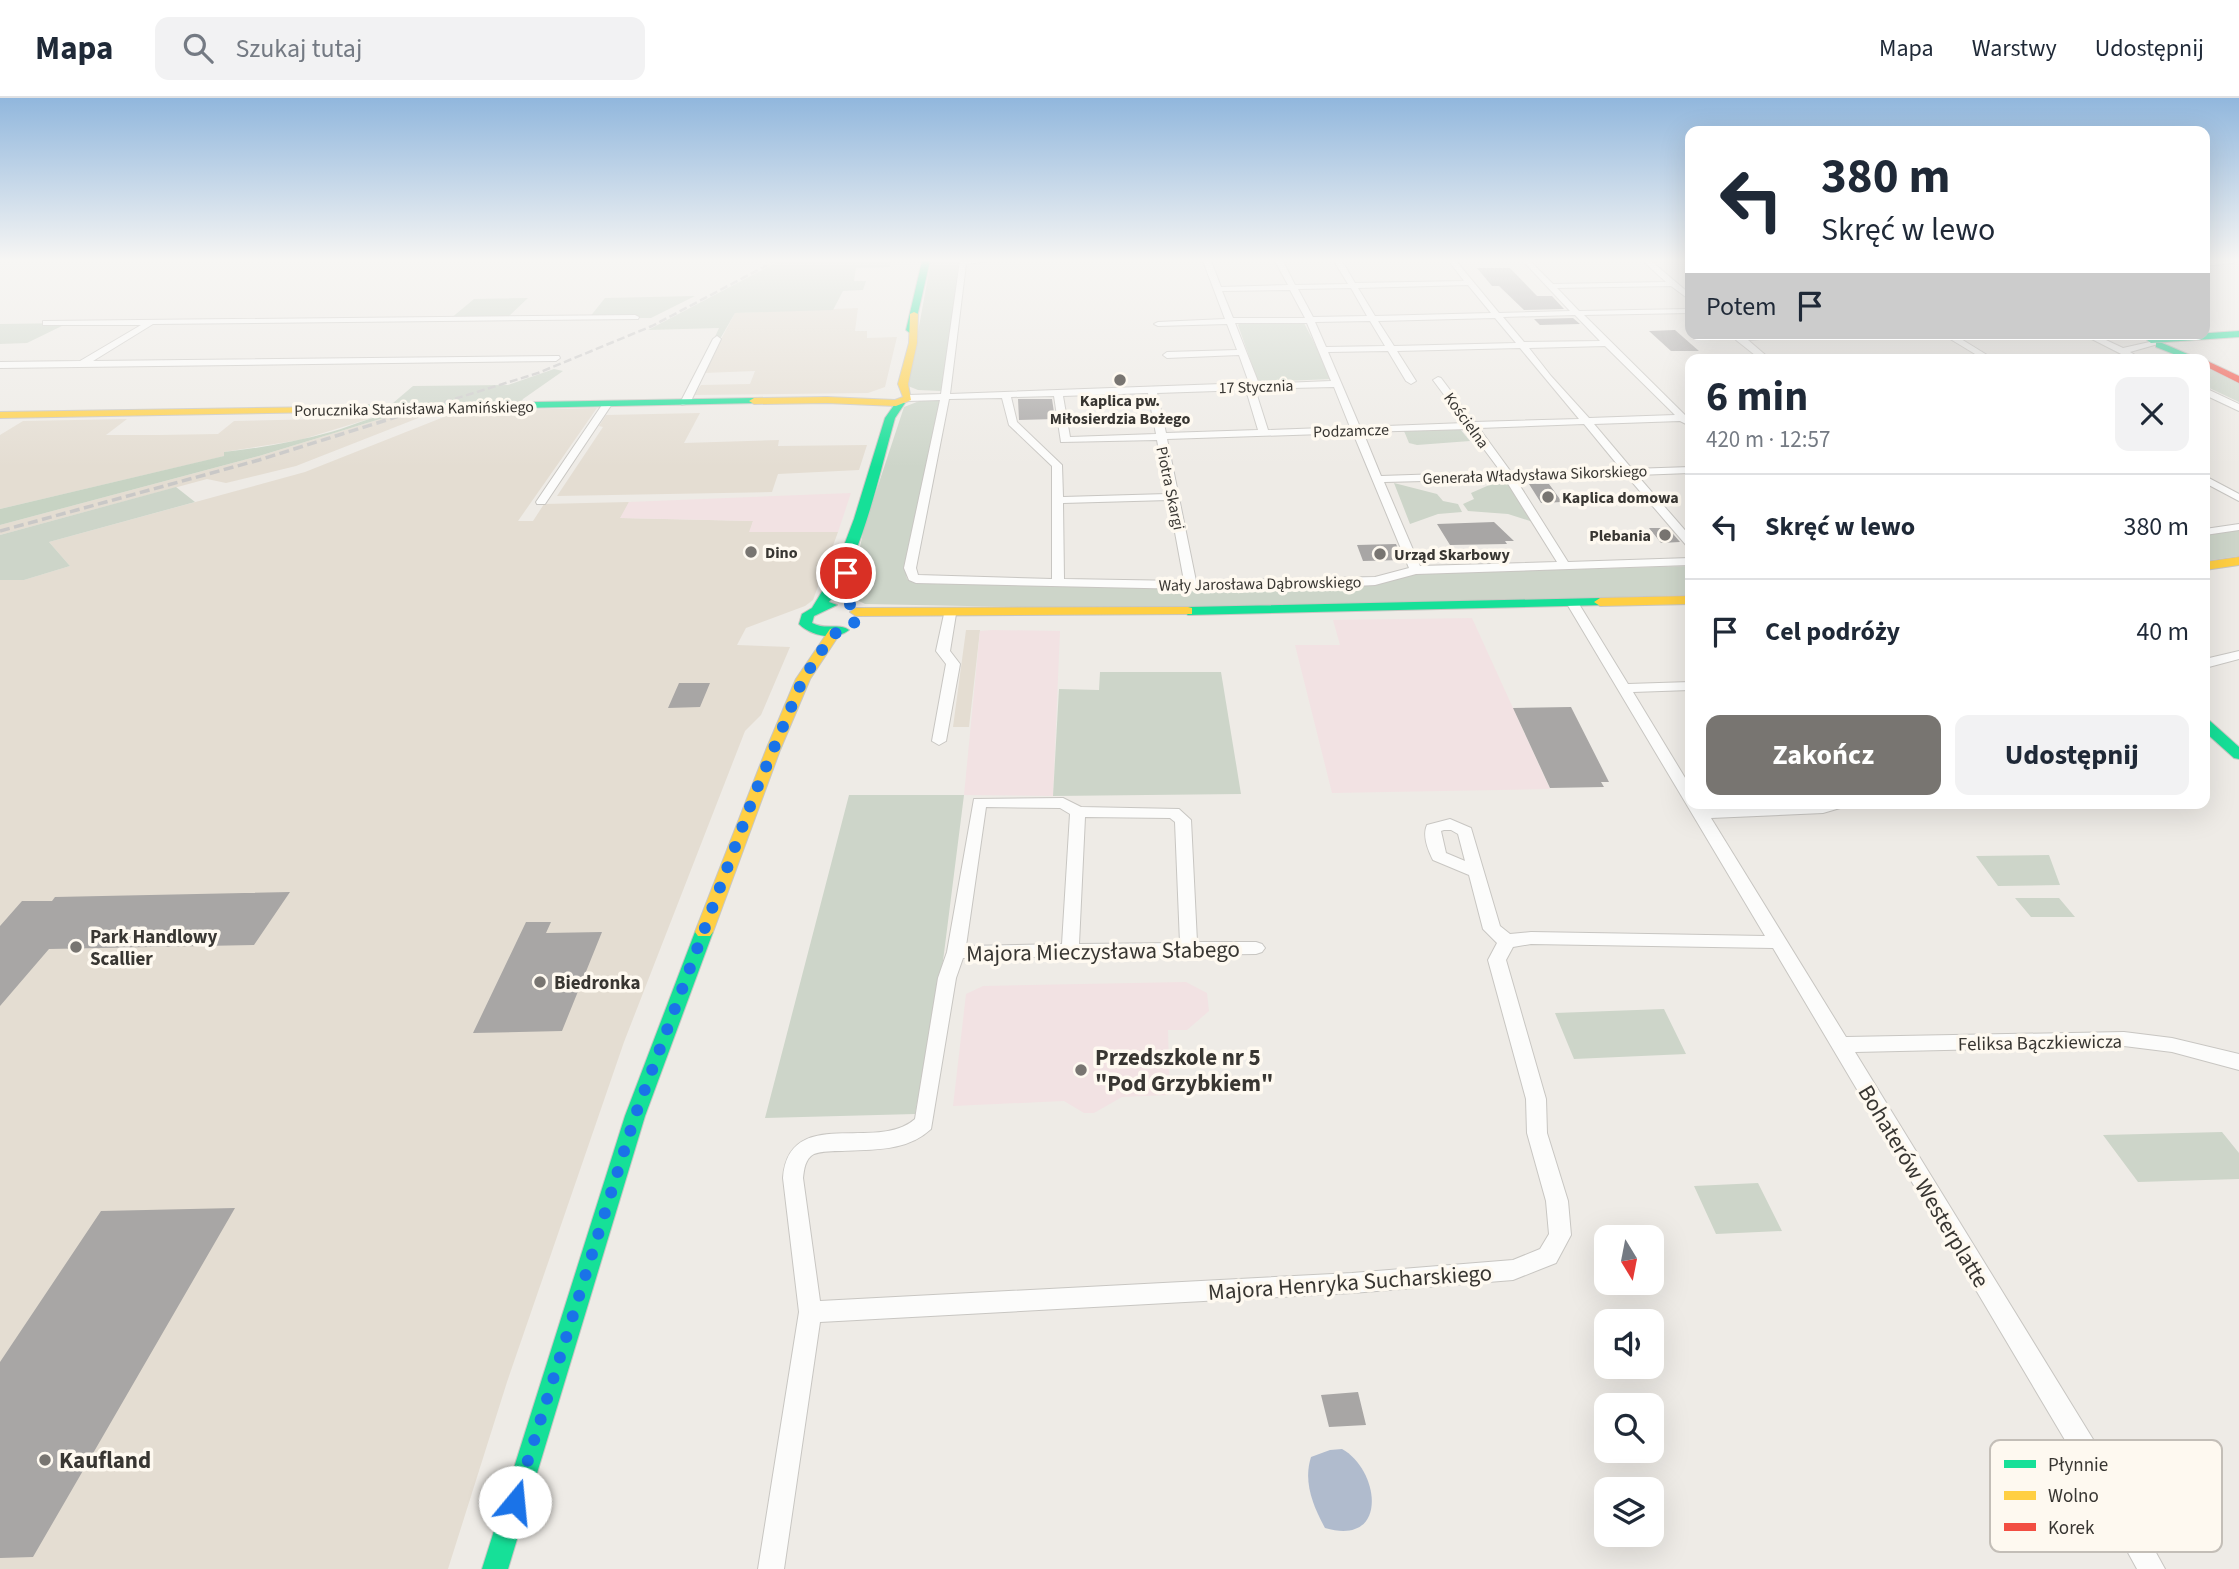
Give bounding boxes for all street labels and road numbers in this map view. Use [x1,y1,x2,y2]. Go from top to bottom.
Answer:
street label: 17 Stycznia [1218,375,1294,399]
street label: Kościelna [1438,388,1494,453]
street label: Porucznika Stanisława Kamińskiego [294,396,534,422]
street label: Podzamcze [1313,419,1389,443]
street label: Piotra Skargi [1150,444,1190,532]
street label: Generała Władysława Sikorskiego [1422,460,1648,490]
street label: Wały Jarosława Dąbrowskiego [1158,571,1362,597]
street label: Majora Mieczysława Słabego [966,933,1240,970]
street label: Feliksa Bączkiewicza [1958,1029,2122,1058]
street label: Bohaterów Westerplatte [1850,1079,1997,1294]
street label: Majora Henryka Sucharskiego [1207,1256,1493,1309]

